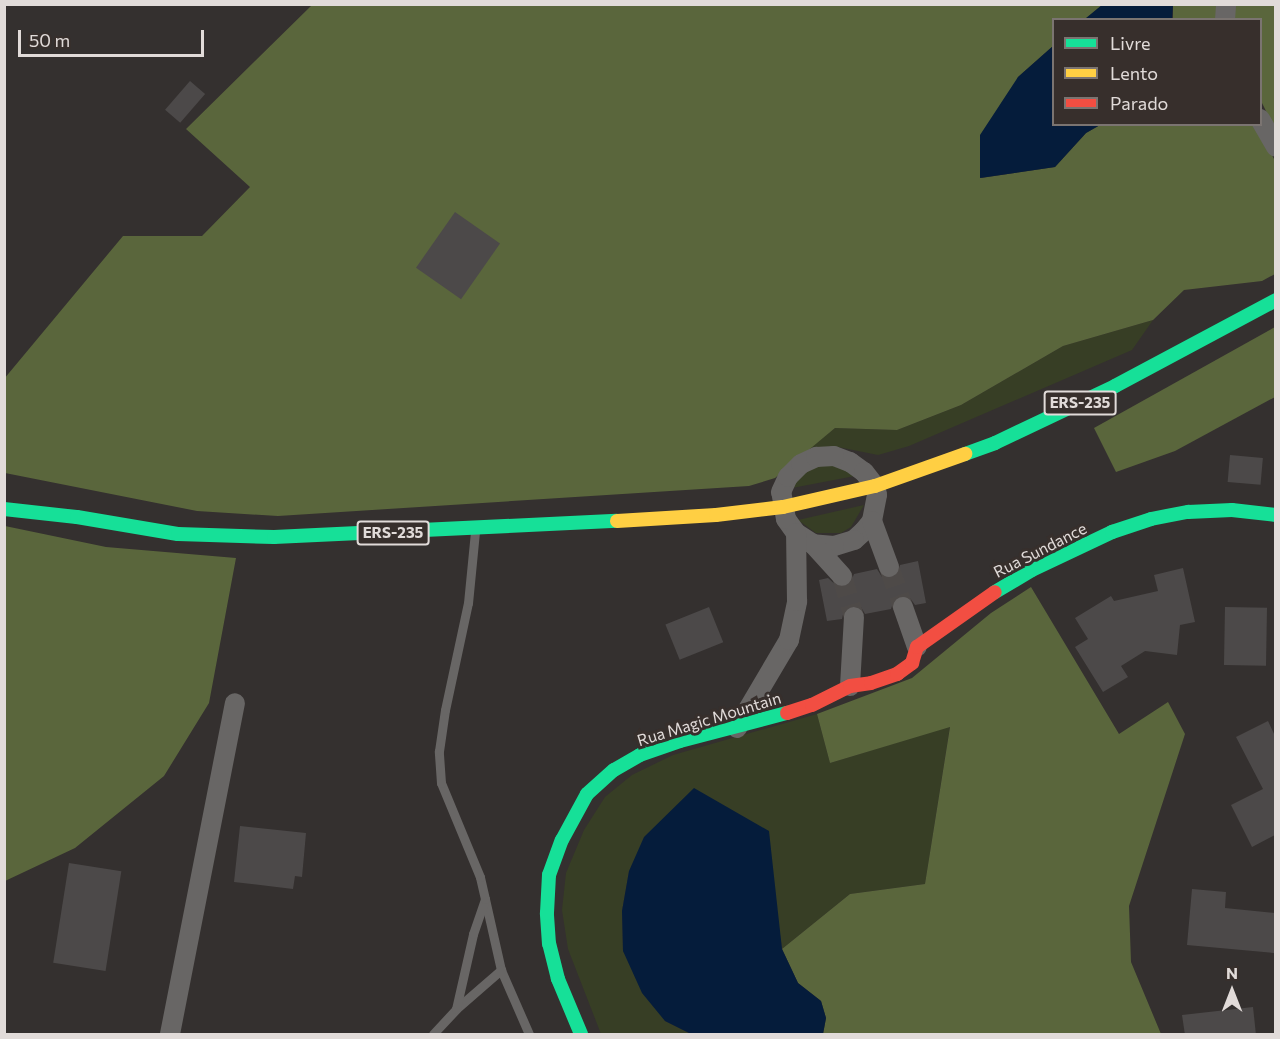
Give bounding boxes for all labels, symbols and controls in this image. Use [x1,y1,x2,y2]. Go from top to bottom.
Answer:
scale bar [21,18,207,56]
legend [1052,18,1262,126]
text: 50 m [29,29,70,51]
text: Livre [1110,32,1151,54]
text: Lento [1110,62,1158,84]
text: Parado [1110,92,1168,114]
road number: ERS-235 [1042,391,1118,415]
street label: Rua Sundance [990,518,1090,582]
road number: ERS-235 [356,521,430,545]
street label: Rua Magic Mountain [635,688,783,750]
north arrow [1202,961,1262,1021]
text: N [1226,963,1238,982]

